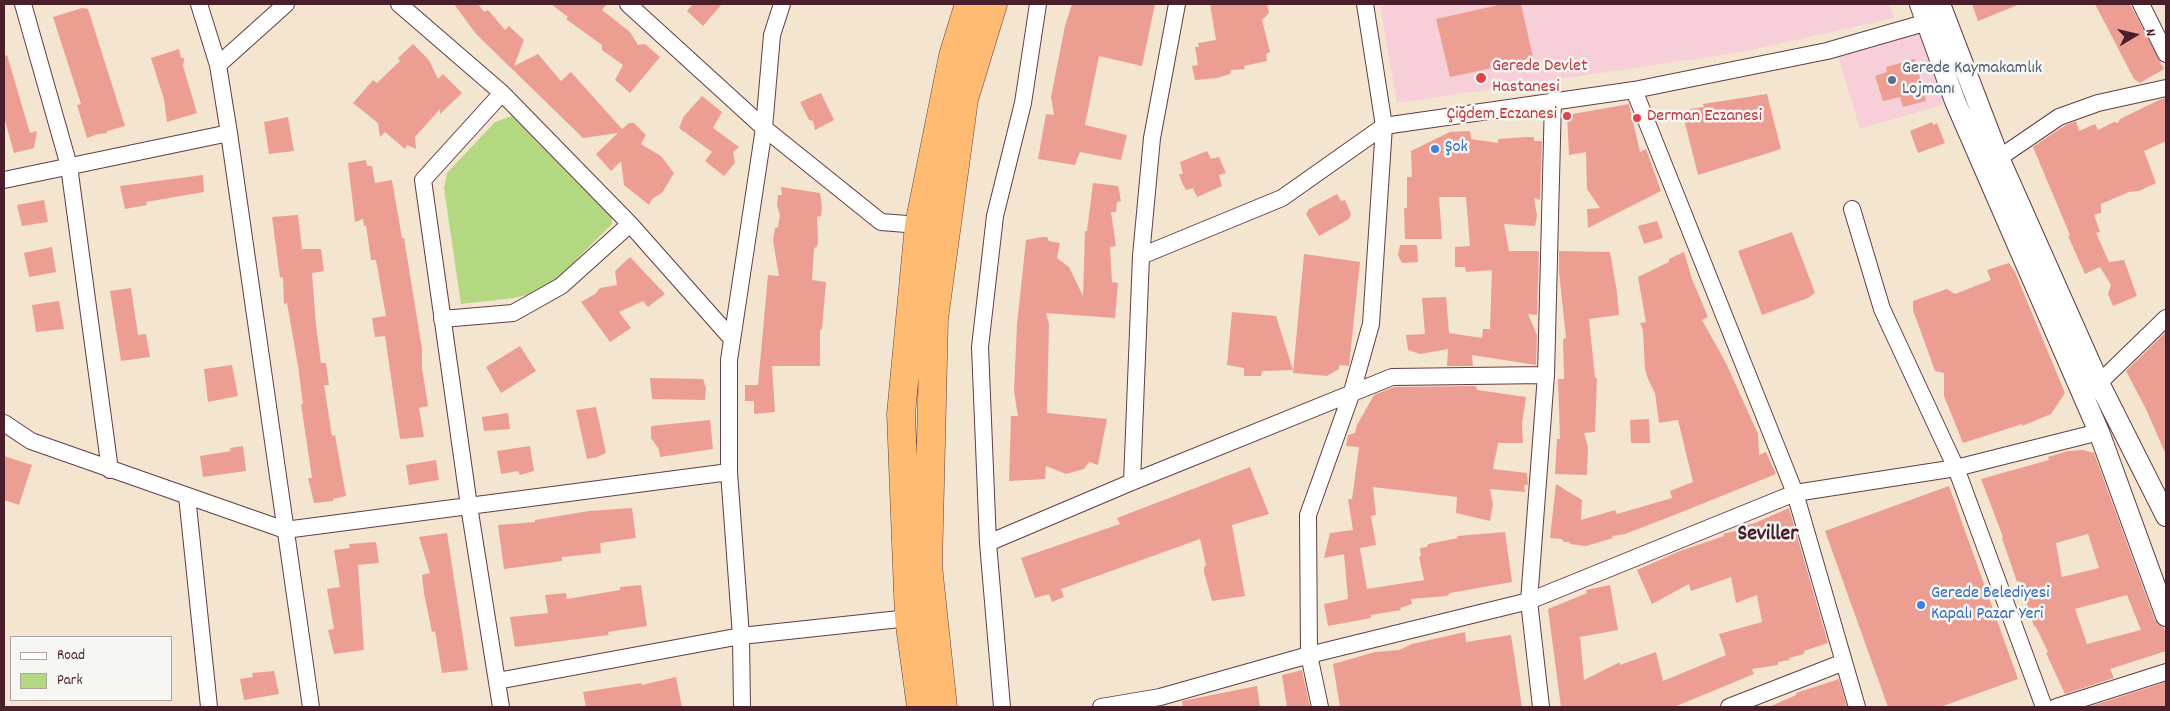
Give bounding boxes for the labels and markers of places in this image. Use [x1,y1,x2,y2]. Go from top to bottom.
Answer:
place label: Gerede Devlet Hastanesi [1492,57,1588,100]
place label: Gerede Kaymakamlık Lojmanı [1902,59,2042,102]
marker: Gerede Devlet Hastanesi [1474,71,1488,85]
marker: Gerede Kaymakamlık Lojmanı [1886,74,1898,86]
place label: Çiğdem Eczanesi [1447,105,1557,127]
place label: Derman Eczanesi [1647,107,1762,129]
marker: Çiğdem Eczanesi [1561,110,1573,122]
marker: Derman Eczanesi [1631,112,1643,124]
place label: Şok [1445,138,1468,160]
marker: Şok [1429,143,1441,155]
place label: Gerede Belediyesi Kapalı Pazar Yeri [1931,584,2050,626]
marker: Gerede Belediyesi Kapalı Pazar Yeri [1915,599,1927,611]

